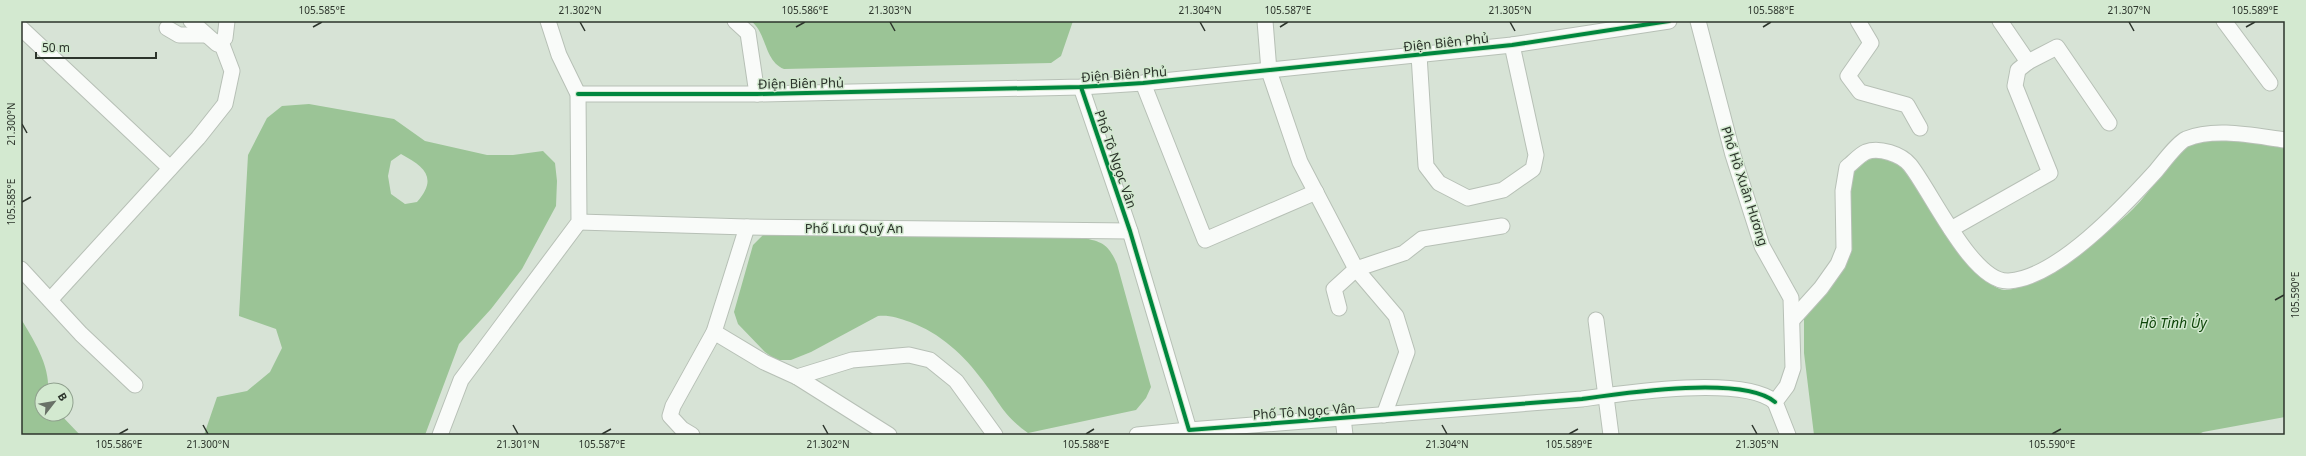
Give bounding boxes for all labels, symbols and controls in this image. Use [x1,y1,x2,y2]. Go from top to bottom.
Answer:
text: 105.585°E [299,3,345,17]
text: 21.302°N [558,3,602,17]
text: 105.586°E [782,3,828,17]
text: 21.303°N [868,3,912,17]
text: 21.304°N [1178,3,1222,17]
text: 105.587°E [1265,3,1311,17]
text: 21.305°N [1488,3,1532,17]
text: 105.588°E [1748,3,1794,17]
text: 21.307°N [2107,3,2151,17]
text: 105.589°E [2232,3,2278,17]
street label: Điện Biên Phủ [1402,29,1490,55]
scale bar [36,34,156,60]
text: 50 m [42,39,70,56]
street label: Điện Biên Phủ [1080,62,1168,86]
street label: Điện Biên Phủ [758,73,844,93]
text: 21.300°N [4,102,18,146]
street label: Phố Tô Ngọc Vân [1091,107,1141,211]
street label: Phố Hồ Xuân Hương [1717,124,1773,248]
text: 105.585°E [4,179,18,225]
street label: Phố Lưu Quý An [805,219,903,237]
text: 105.590°E [2288,272,2302,318]
water label: Hồ Tỉnh Ủy [2139,313,2208,332]
north arrow [34,382,74,422]
text: B [55,390,71,404]
street label: Phố Tô Ngọc Vân [1252,398,1356,424]
text: 105.586°E [96,437,142,451]
text: 21.300°N [186,437,230,451]
text: 21.301°N [496,437,540,451]
text: 105.587°E [579,437,625,451]
text: 21.302°N [806,437,850,451]
text: 105.588°E [1063,437,1109,451]
text: 21.304°N [1425,437,1469,451]
text: 105.589°E [1546,437,1592,451]
text: 21.305°N [1735,437,1779,451]
text: 105.590°E [2029,437,2075,451]

